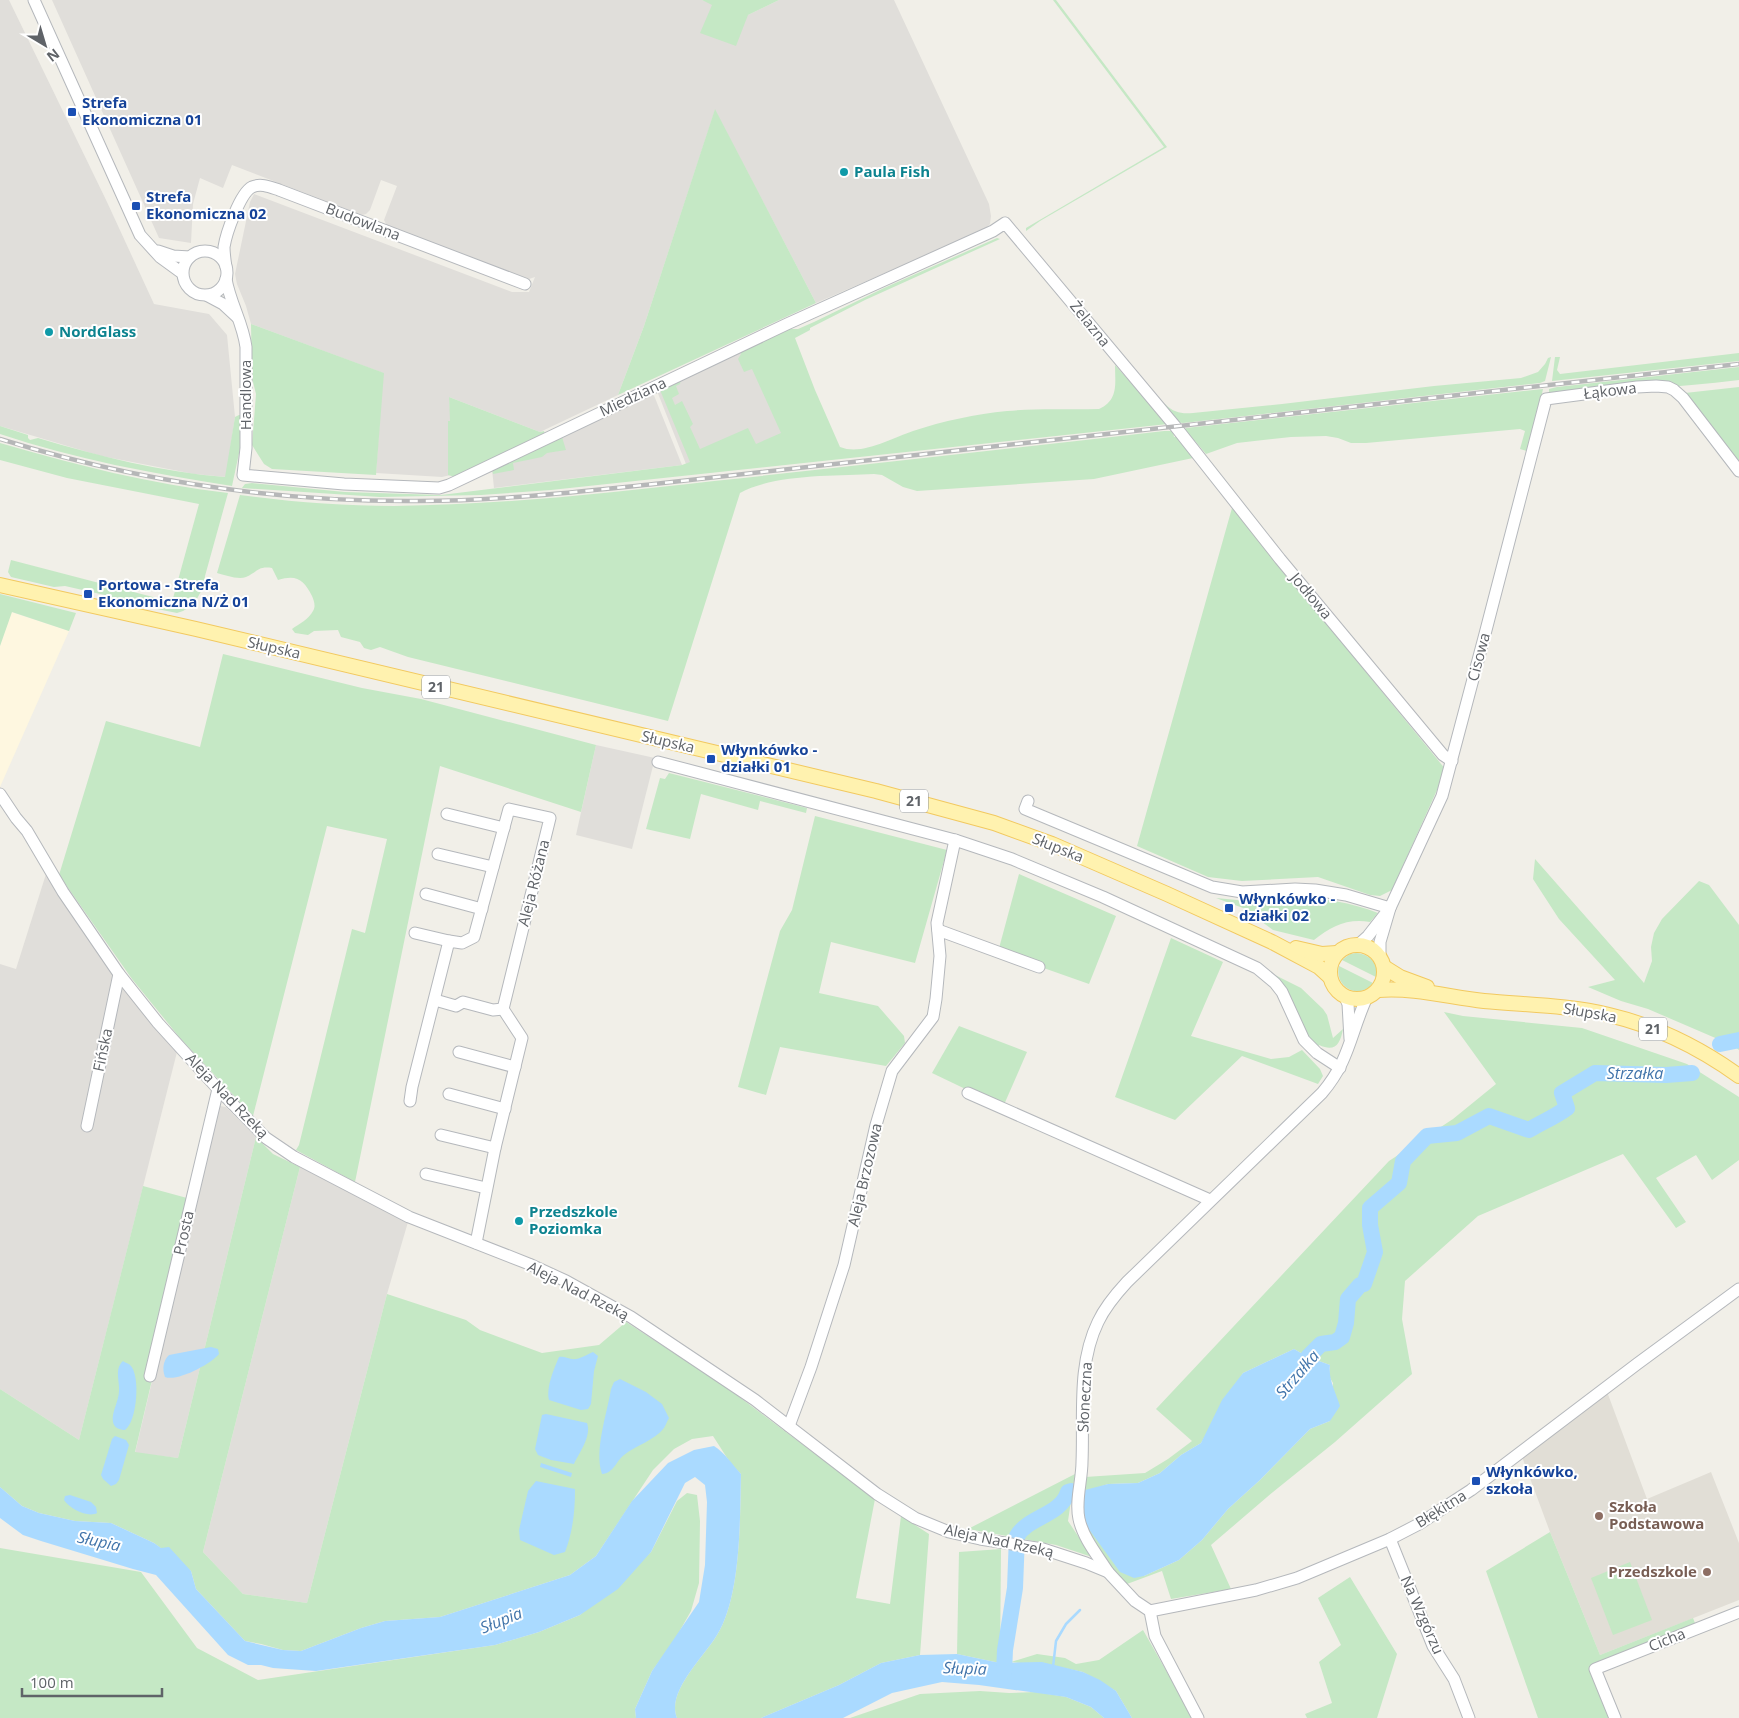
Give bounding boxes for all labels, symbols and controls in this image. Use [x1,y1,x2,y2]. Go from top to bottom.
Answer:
north arrow [20,20,70,70]
text: N [43,45,64,67]
place label: Strefa Ekonomiczna 01 [82,92,202,129]
marker: Strefa Ekonomiczna 01 [66,106,78,118]
place label: Paula Fish [854,161,930,181]
marker: Paula Fish [838,166,850,178]
place label: Strefa Ekonomiczna 02 [146,186,267,223]
street label: Budowlana [323,198,404,244]
marker: Strefa Ekonomiczna 02 [130,200,142,212]
street label: Żelazna [1066,296,1115,351]
place label: NordGlass [59,321,136,341]
marker: NordGlass [43,326,55,338]
street label: Handlowa [235,360,255,430]
street label: Miedziana [596,372,669,420]
street label: Łąkowa [1582,377,1637,403]
street label: Jodłowa [1285,566,1337,623]
place label: Portowa - Strefa Ekonomiczna N/Ż 01 [98,574,249,611]
marker: Portowa - Strefa Ekonomiczna N/Ż 01 [82,588,94,600]
street label: Cisowa [1462,630,1494,683]
street label: Słupska [246,631,303,663]
road number: 21 [422,676,450,699]
street label: Słupska [640,725,697,757]
place label: Włynkówko - działki 01 [721,739,817,776]
marker: Włynkówko - działki 01 [705,753,717,765]
road number: 21 [900,789,928,812]
street label: Słupska [1030,828,1087,866]
street label: Aleja Różana [513,837,553,928]
place label: Włynkówko - działki 02 [1239,888,1335,925]
marker: Włynkówko - działki 02 [1223,902,1235,914]
street label: Słupska [1562,997,1618,1027]
road number: 21 [1639,1018,1667,1040]
street label: Fińska [88,1026,116,1073]
street label: Aleja Nad Rzeką [182,1048,274,1142]
water label: Strzałka [1607,1062,1663,1084]
street label: Aleja Brzozowa [842,1121,886,1228]
place label: Przedszkole Poziomka [529,1201,618,1238]
street label: Prosta [168,1209,198,1257]
marker: Przedszkole Poziomka [513,1215,525,1227]
street label: Aleja Nad Rzeką [524,1256,633,1324]
water label: Strzałka [1270,1345,1324,1403]
street label: Słoneczna [1072,1361,1096,1433]
place label: Włynkówko, szkoła [1486,1461,1578,1498]
marker: Włynkówko, szkoła [1470,1475,1482,1487]
street label: Błękitna [1411,1485,1470,1532]
place label: Szkoła Podstawowa [1609,1496,1704,1533]
marker: Szkoła Podstawowa [1593,1510,1605,1522]
street label: Aleja Nad Rzeką [943,1519,1056,1561]
water label: Słupia [75,1526,123,1556]
place label: Przedszkole [1608,1561,1697,1581]
marker: Przedszkole [1701,1566,1713,1578]
street label: Na Wzgórzu [1397,1572,1449,1657]
water label: Słupia [477,1602,525,1638]
street label: Cicha [1645,1623,1688,1655]
water label: Słupia [943,1656,987,1680]
scale bar [22,1666,162,1698]
text: 100 m [30,1672,74,1692]

